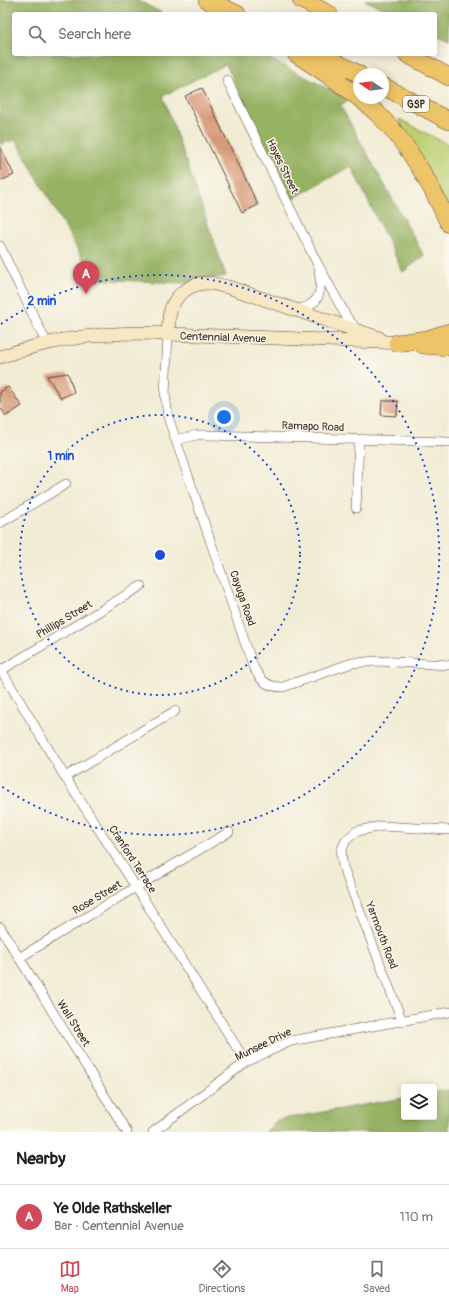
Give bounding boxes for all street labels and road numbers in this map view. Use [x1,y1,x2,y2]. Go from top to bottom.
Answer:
road number: GSP [403,96,429,112]
street label: Hayes Street [264,137,302,196]
street label: Centennial Avenue [180,330,267,346]
street label: Ramapo Road [281,419,345,434]
street label: Cayuga Road [227,569,258,628]
street label: Phillips Street [34,597,95,641]
street label: Cranford Terrace [106,823,160,896]
street label: Rose Street [70,877,125,917]
street label: Yarmouth Road [362,899,400,971]
street label: Wall Street [54,998,93,1049]
street label: Munsee Drive [233,1025,294,1064]

